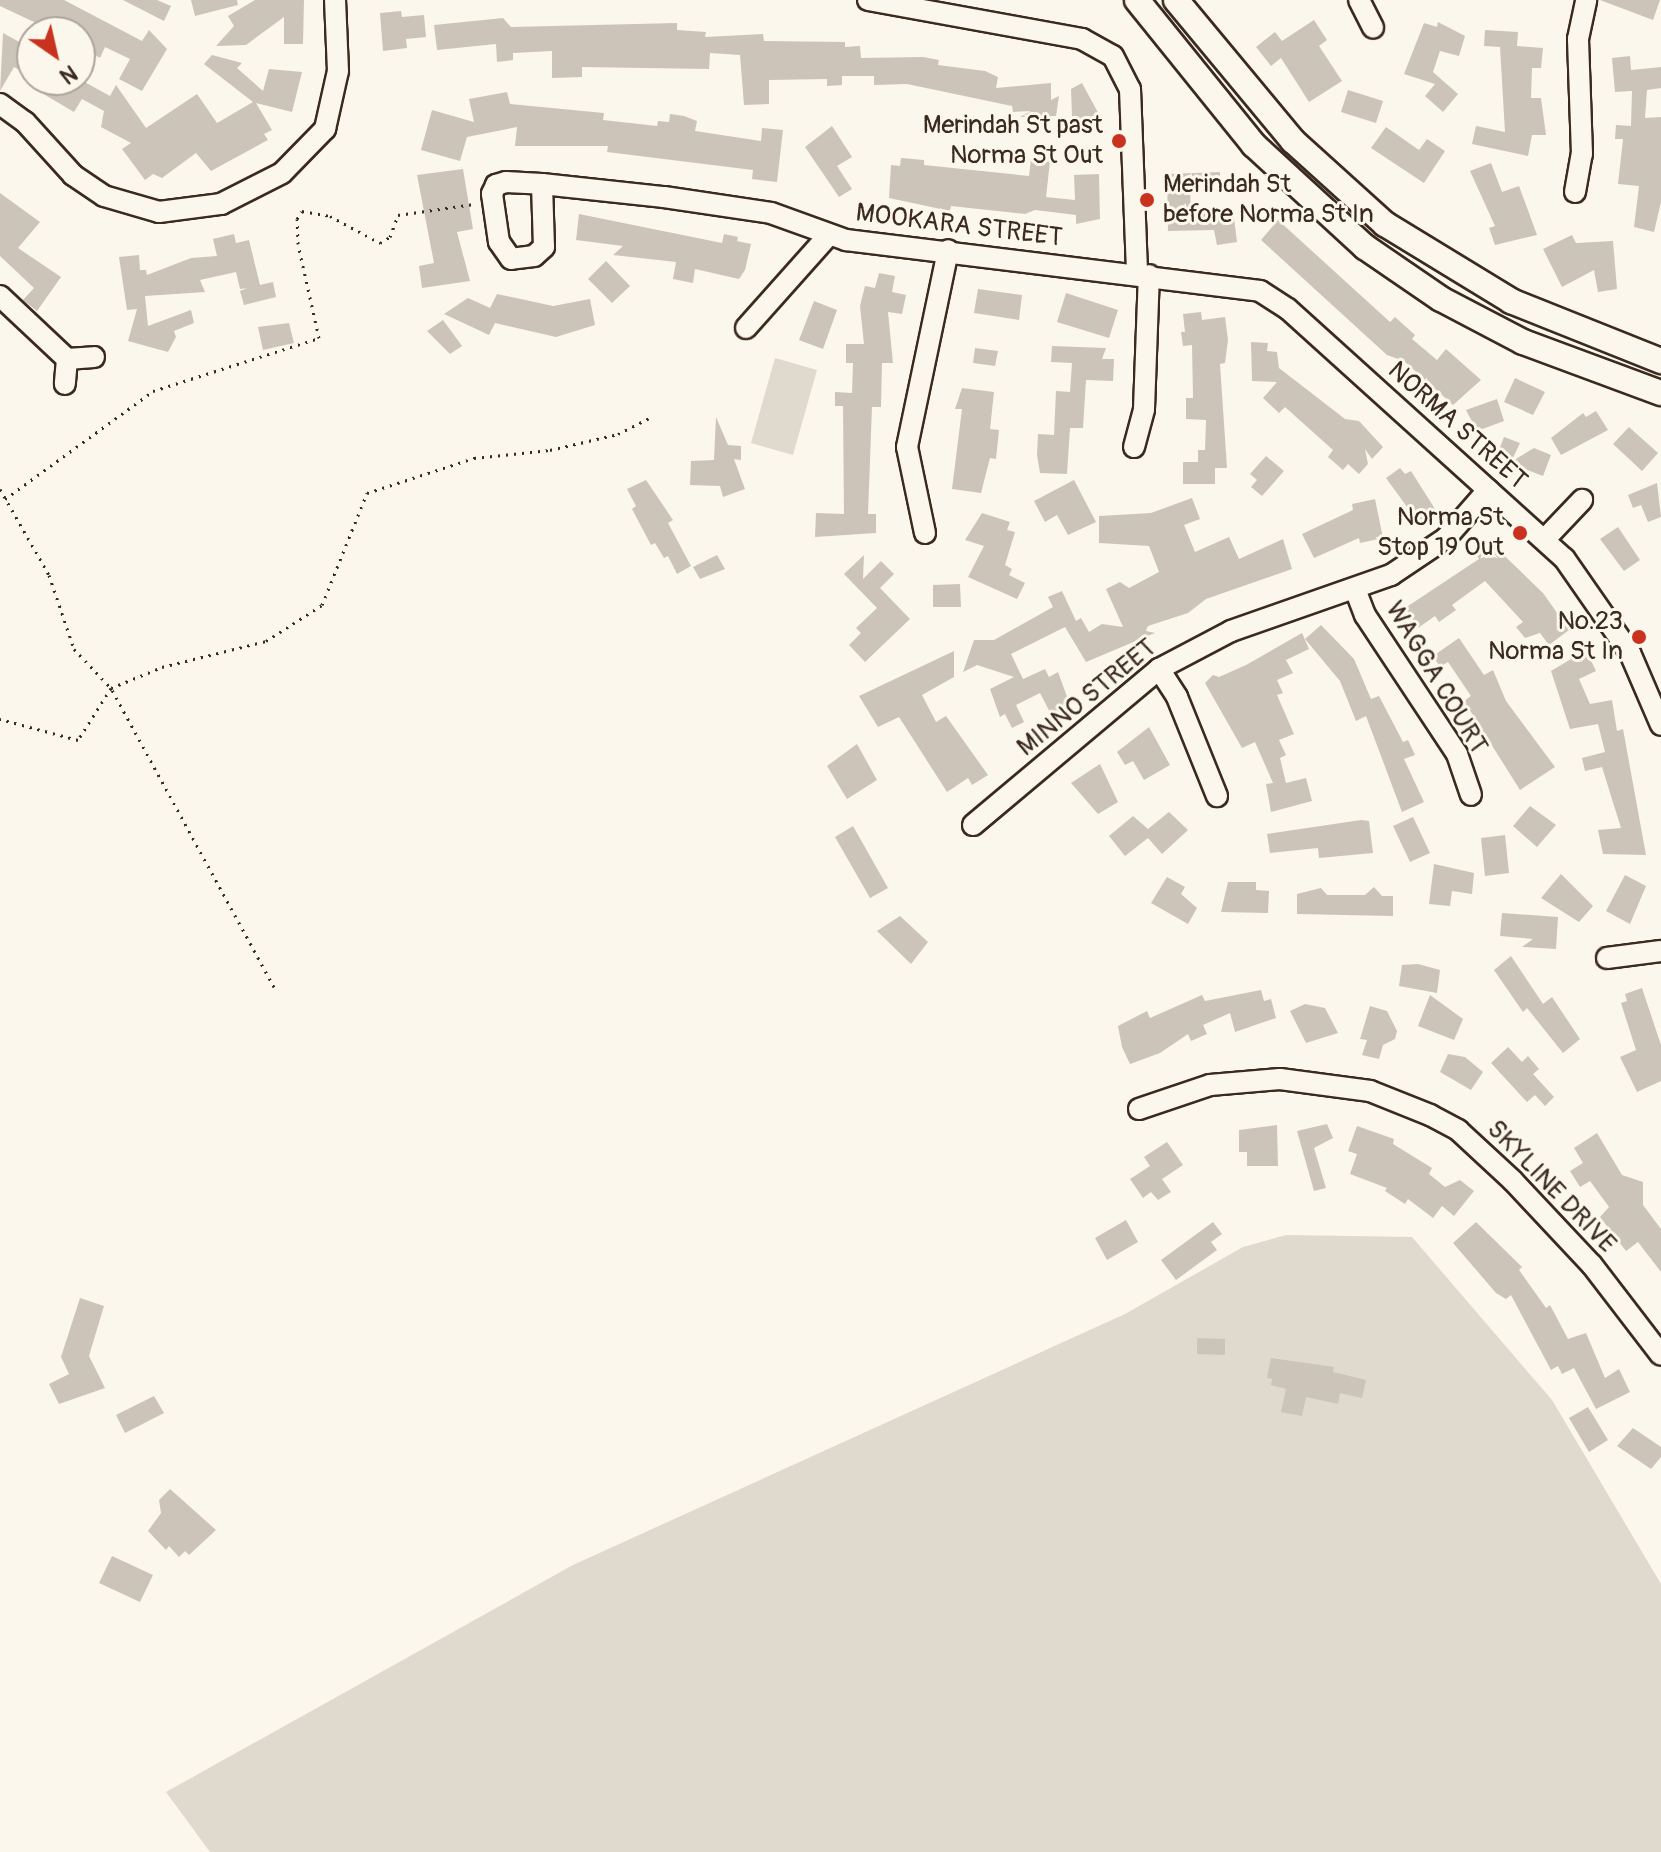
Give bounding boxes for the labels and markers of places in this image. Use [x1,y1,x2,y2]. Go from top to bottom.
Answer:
place label: Merindah St past Norma St Out [923,110,1103,172]
marker: Merindah St past Norma St Out [1110,132,1128,150]
place label: Merindah St before Norma St In [1163,169,1374,230]
marker: Merindah St before Norma St In [1138,191,1156,209]
place label: Norma St Stop 19 Out [1377,502,1504,564]
marker: Norma St Stop 19 Out [1511,524,1529,542]
place label: No.23 Norma St In [1488,606,1623,668]
marker: No.23 Norma St In [1630,628,1648,646]

